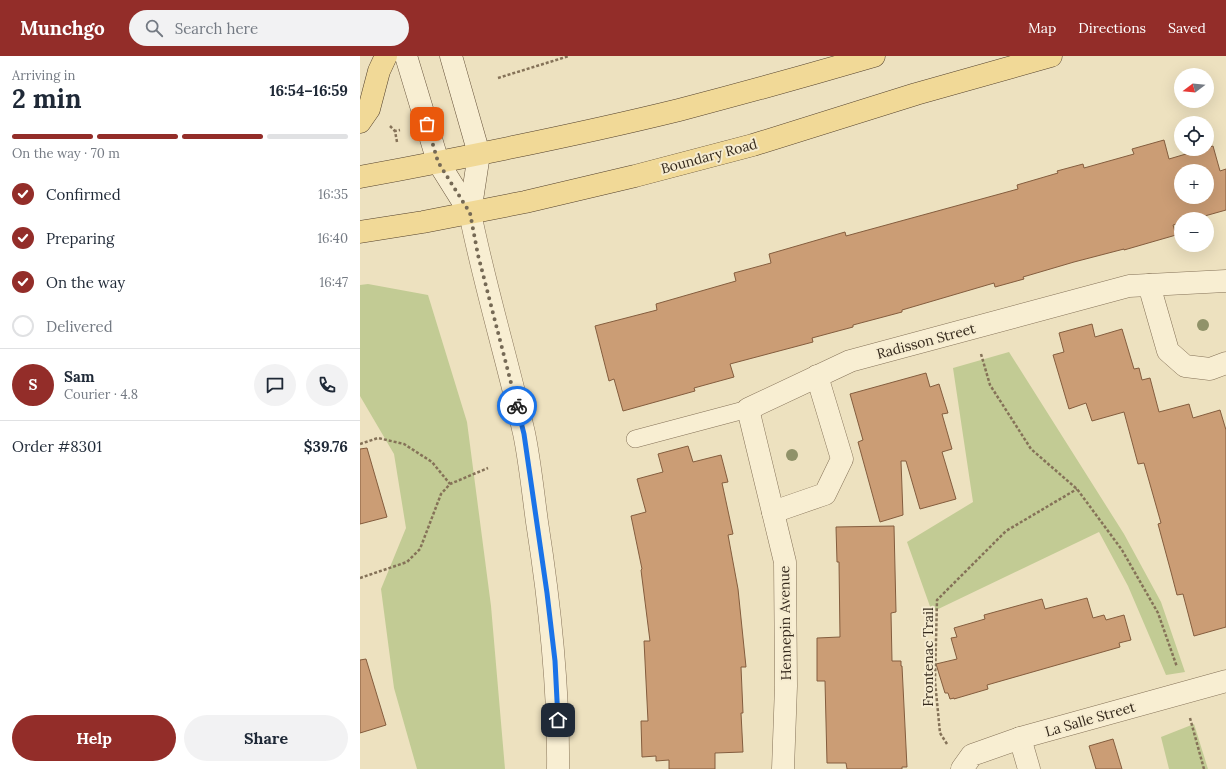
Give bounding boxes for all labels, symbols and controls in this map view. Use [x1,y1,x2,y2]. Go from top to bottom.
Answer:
search box [129,10,409,46]
text: Munchgo [20,16,105,40]
icon: search [143,17,165,39]
text: Search here [175,19,258,38]
text: Map [1028,19,1056,37]
text: Directions [1078,19,1146,37]
text: Saved [1168,19,1206,37]
text: Arriving in [12,67,75,84]
north arrow [1174,68,1214,108]
map controls [1174,68,1214,252]
text: 16:54–16:59 [269,81,348,100]
text: 2 min [12,82,82,115]
pin [410,107,444,141]
icon: bag [416,113,438,135]
button: locate [1174,116,1214,156]
street label: Boundary Road [659,134,759,178]
text: On the way · 70 m [12,145,120,162]
button: + [1174,164,1214,204]
icon: check [12,183,34,205]
text: Confirmed [46,185,121,204]
text: 16:35 [318,186,348,203]
button: − [1174,212,1214,252]
icon: check [12,227,34,249]
text: Preparing [46,229,114,248]
text: 16:40 [317,230,348,247]
icon: check [12,271,34,293]
text: On the way [46,273,125,292]
text: 16:47 [319,274,348,291]
text: Delivered [46,317,113,336]
street label: Radisson Street [875,319,978,363]
button: chat [254,364,296,406]
button: phone [306,364,348,406]
text: Sam [64,367,95,386]
text: S [29,375,37,394]
text: Courier · 4.8 [64,386,138,403]
courier [497,386,537,426]
icon: bike [506,395,528,417]
text: Order #8301 [12,437,102,456]
text: $39.76 [304,437,348,456]
street label: Hennepin Avenue [775,565,795,681]
street label: Frontenac Trail [919,607,937,707]
street label: La Salle Street [1043,697,1138,740]
pin [541,703,575,737]
icon: home [547,709,569,731]
button: Help [12,715,176,761]
button: Share [184,715,348,761]

